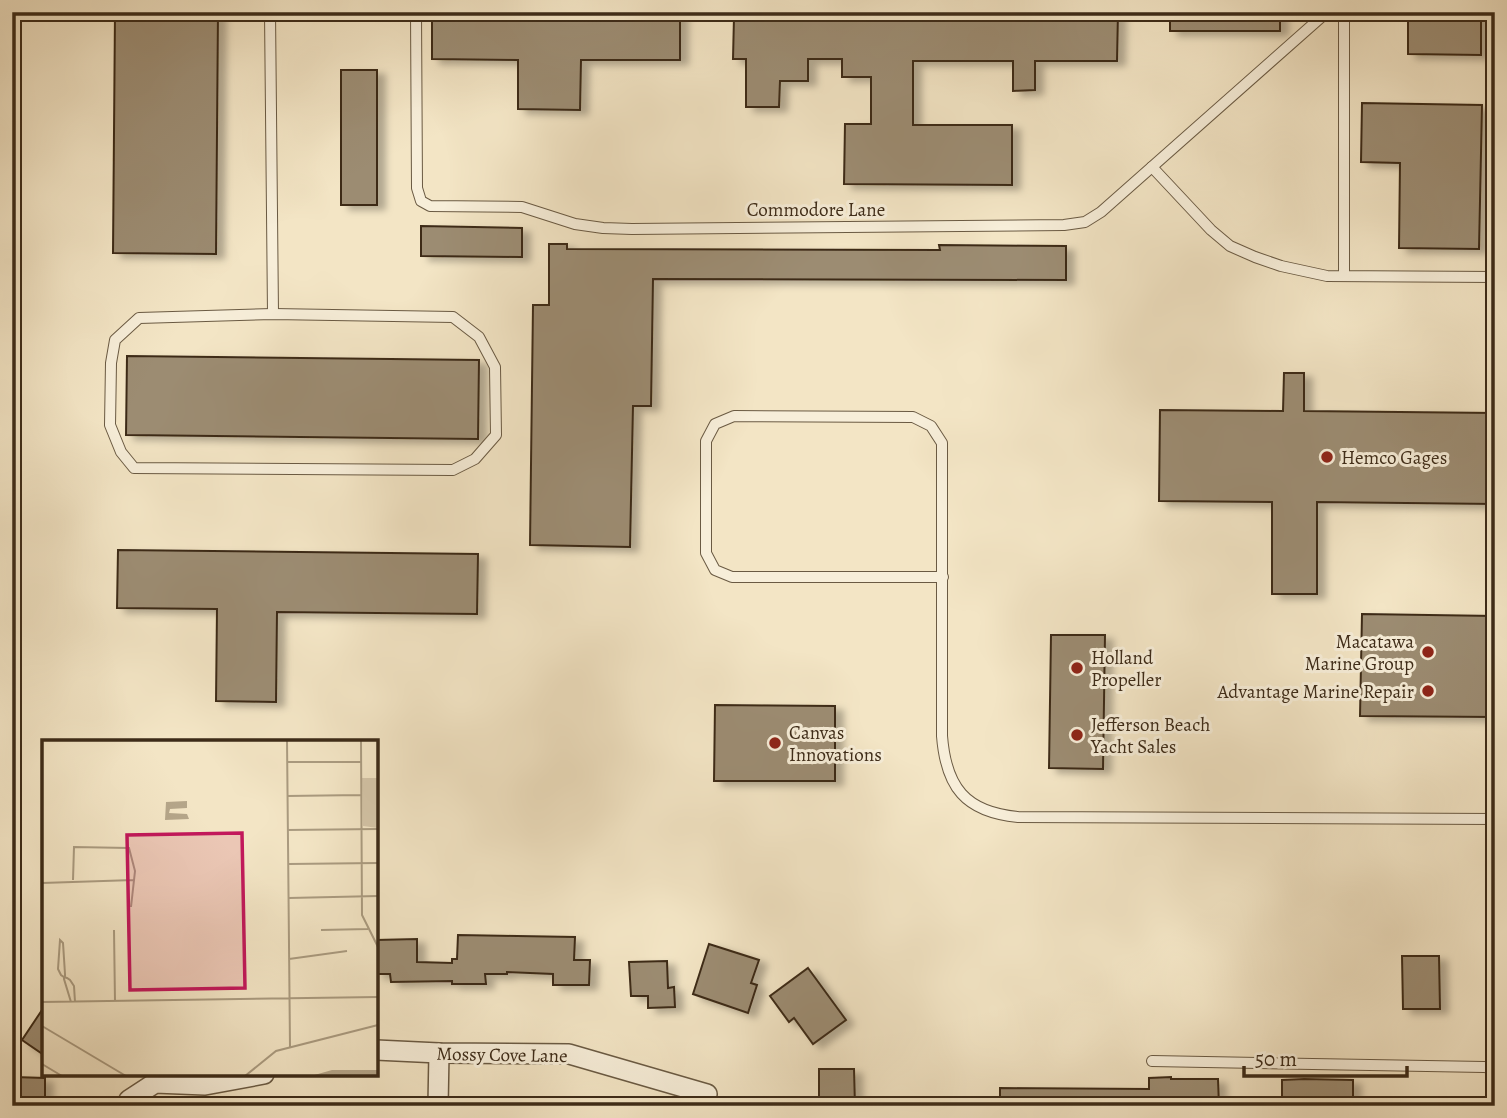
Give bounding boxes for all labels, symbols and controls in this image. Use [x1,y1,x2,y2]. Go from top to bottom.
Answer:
street label: Commodore Lane [747,197,885,223]
place label: Hemco Gages [1341,445,1447,471]
marker: Hemco Gages [1319,449,1335,465]
place label: Macatawa Marine Group [1305,629,1414,677]
marker: Macatawa Marine Group [1420,644,1436,660]
place label: Holland Propeller [1091,645,1161,693]
marker: Holland Propeller [1069,660,1085,676]
place label: Advantage Marine Repair [1217,679,1414,705]
marker: Advantage Marine Repair [1420,683,1436,699]
place label: Jefferson Beach Yacht Sales [1090,712,1210,760]
place label: Canvas Innovations [789,720,882,768]
marker: Jefferson Beach Yacht Sales [1069,727,1085,743]
marker: Canvas Innovations [767,735,783,751]
inset map [42,740,378,1076]
scale bar [1244,1034,1407,1078]
street label: Mossy Cove Lane [436,1041,568,1069]
text: 50 m [1255,1045,1297,1073]

